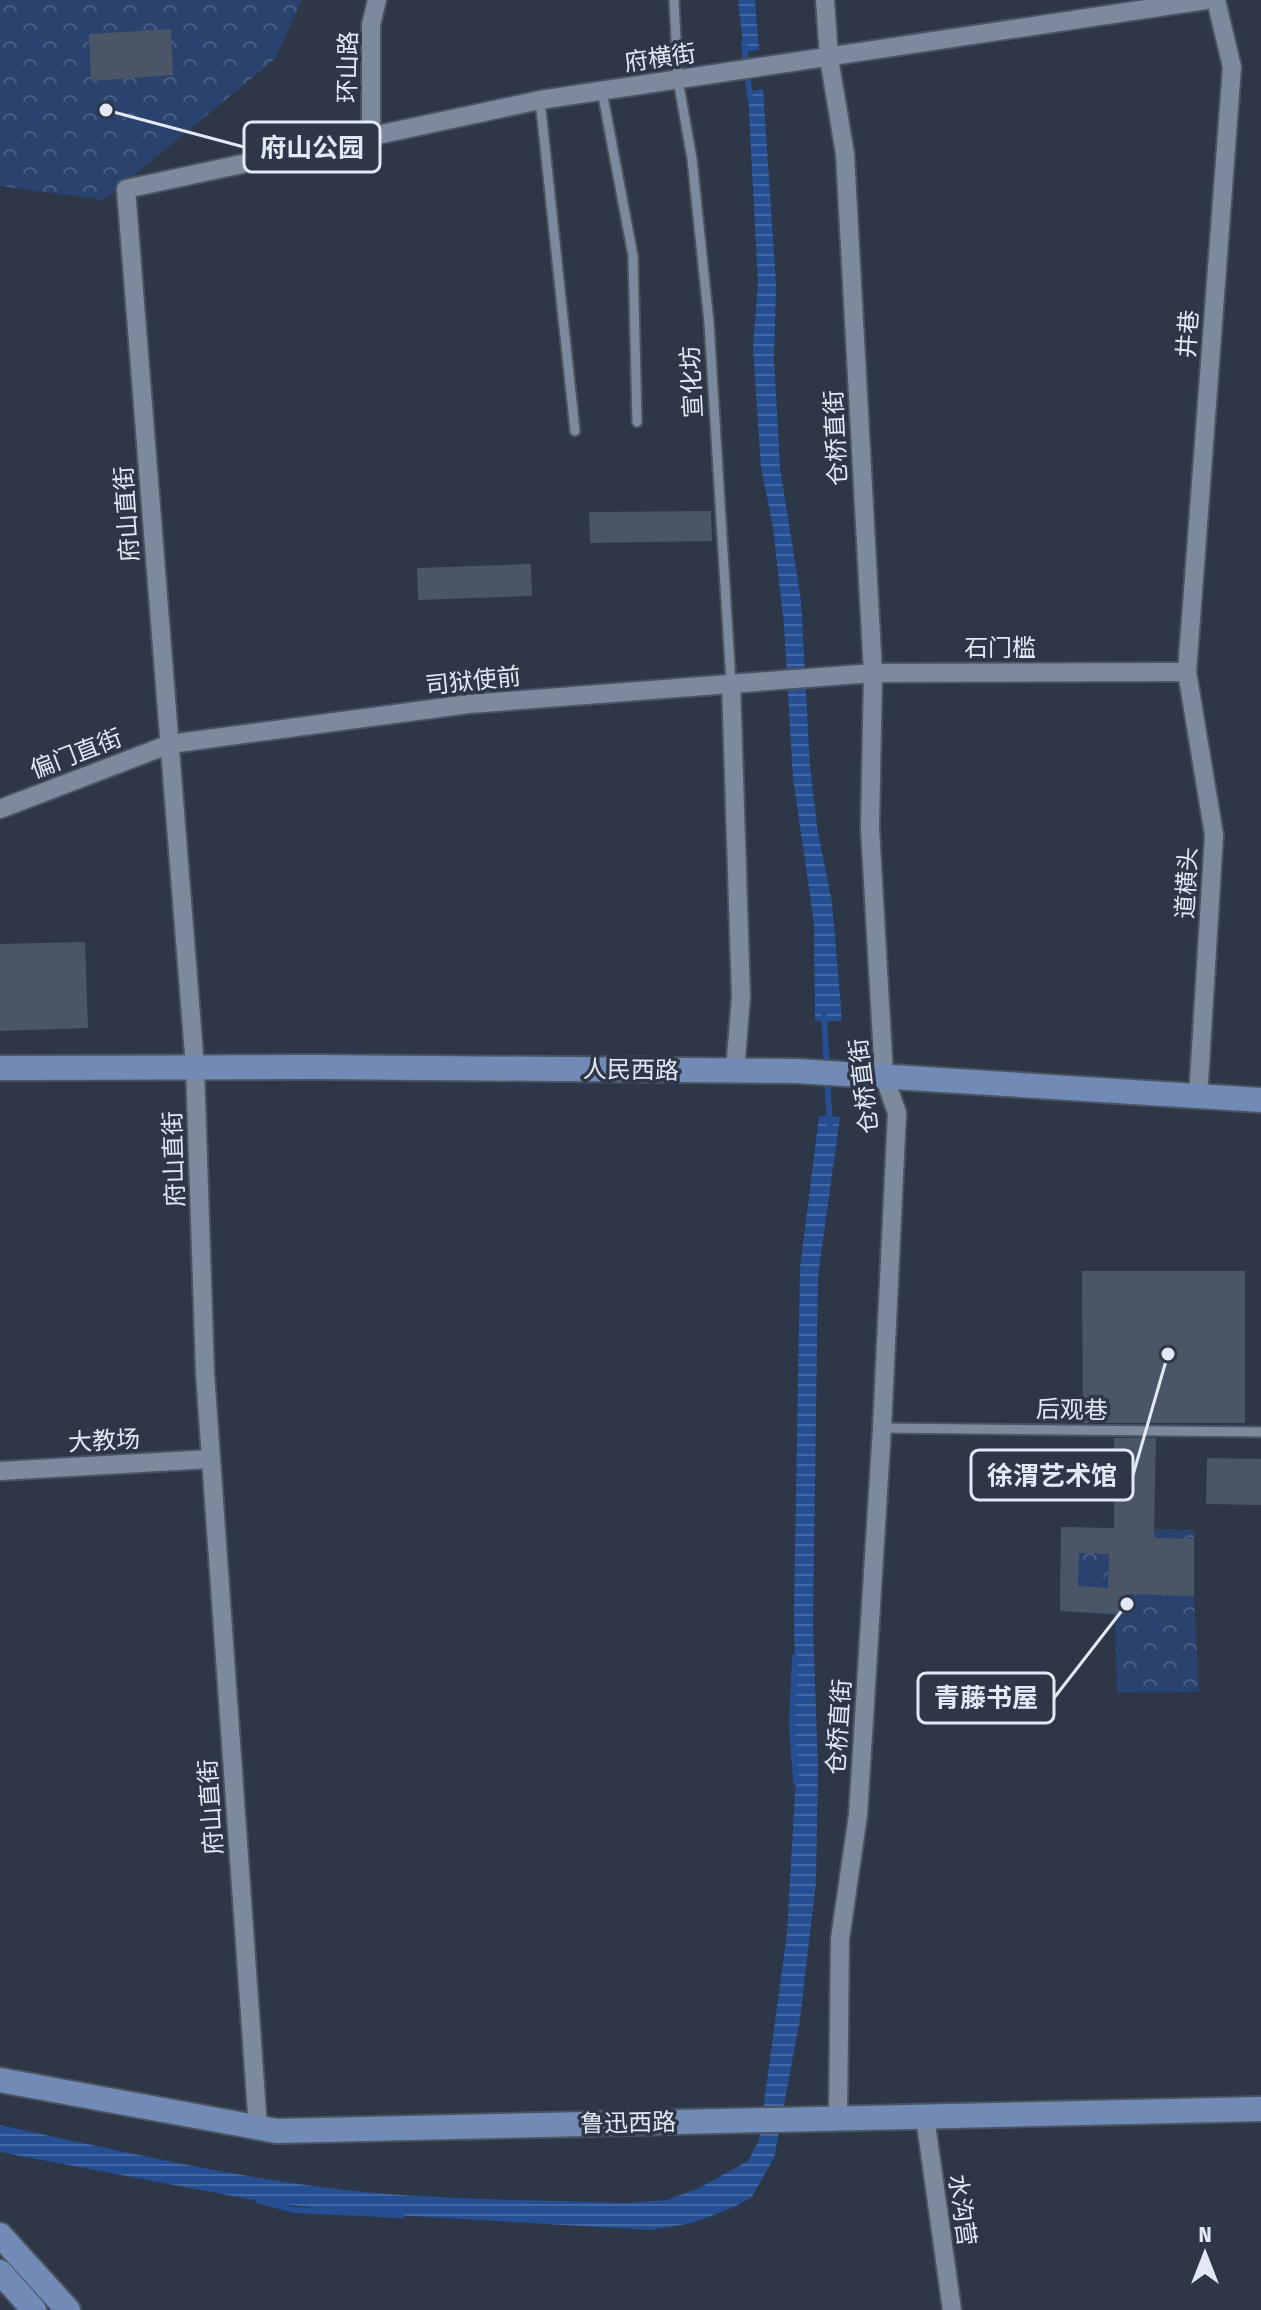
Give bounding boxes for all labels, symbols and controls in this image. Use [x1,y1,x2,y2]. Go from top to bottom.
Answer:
street label: 环山路 [333,31,363,103]
street label: 府横街 [622,39,698,77]
callout: 府山公园 [244,122,380,172]
text: 府山公园 [260,133,364,164]
street label: 井巷 [1172,309,1204,359]
street label: 宣化坊 [676,345,708,419]
street label: 仓桥直街 [820,389,852,487]
street label: 府山直街 [110,465,144,563]
street label: 石门槛 [964,634,1036,662]
street label: 司狱使前 [424,662,522,700]
street label: 偏门直街 [26,724,126,784]
street label: 道横头 [1171,846,1203,920]
street label: 仓桥直街 [844,1037,884,1135]
street label: 人民西路 [583,1055,679,1085]
street label: 府山直街 [158,1111,190,1207]
street label: 后观巷 [1036,1395,1108,1425]
street label: 大教场 [67,1425,141,1457]
callout: 徐渭艺术馆 [971,1450,1133,1500]
text: 徐渭艺术馆 [987,1461,1117,1492]
callout: 青藤书屋 [918,1673,1054,1723]
street label: 仓桥直街 [822,1678,856,1776]
text: 青藤书屋 [934,1683,1038,1714]
street label: 府山直街 [194,1758,228,1856]
street label: 鲁迅西路 [580,2108,676,2138]
street label: 水沟营 [943,2172,981,2248]
north arrow [1165,2214,1245,2294]
text: N [1198,2221,1212,2248]

